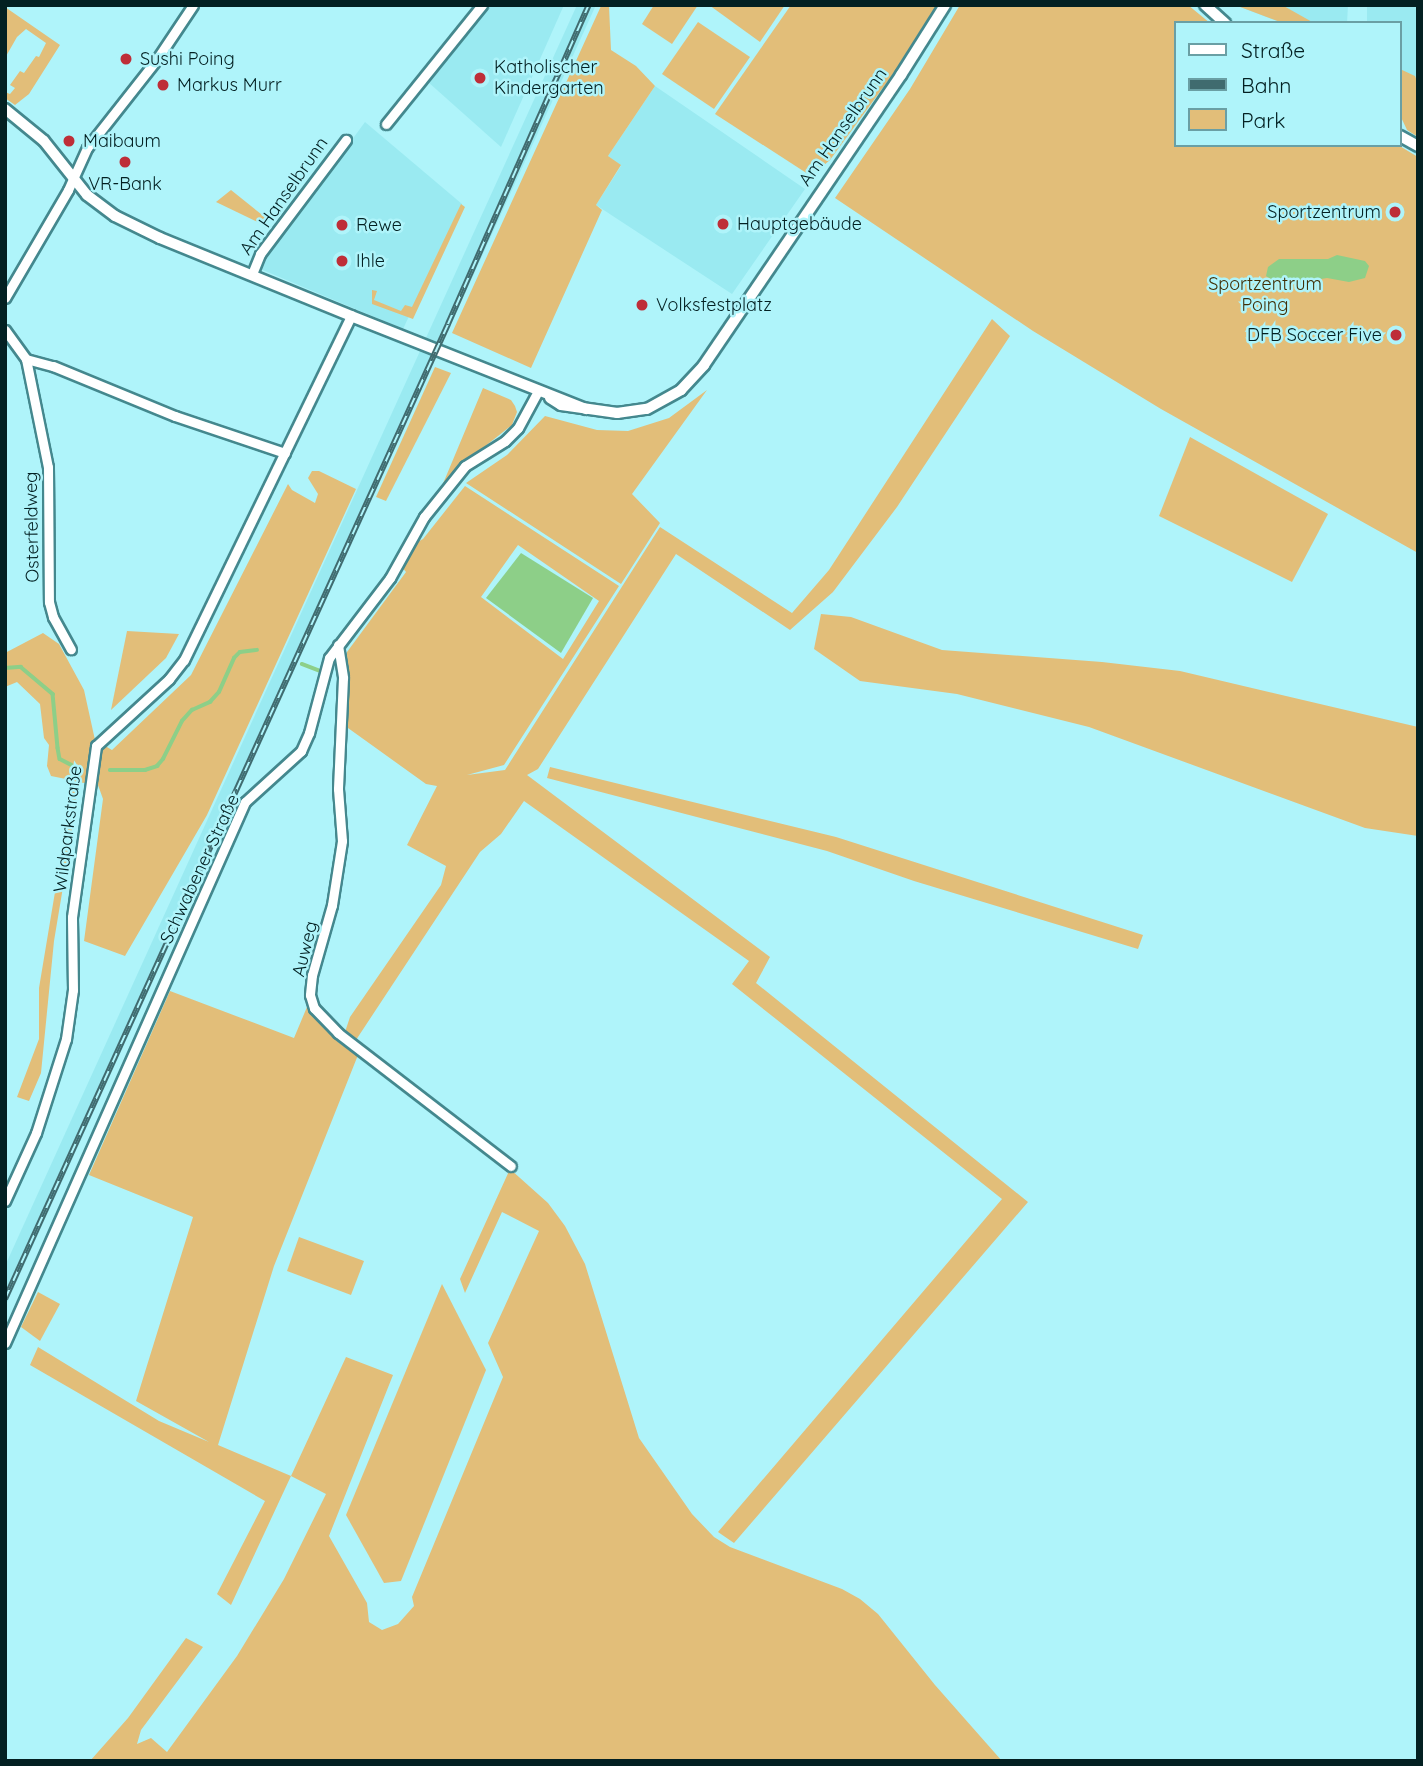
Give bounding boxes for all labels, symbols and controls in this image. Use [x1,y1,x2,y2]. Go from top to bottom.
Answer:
legend [1174,21,1402,147]
text: Straße [1241,37,1305,63]
place label: Sushi Poing [140,48,235,70]
marker: Sushi Poing [118,51,134,67]
place label: Katholischer Kindergarten [494,57,604,100]
street label: Am Hanselbrunn [794,64,892,190]
marker: Katholischer Kindergarten [472,70,488,86]
text: Bahn [1241,72,1291,98]
place label: Markus Murr [177,74,282,96]
marker: Markus Murr [155,77,171,93]
text: Park [1241,107,1285,133]
place label: Maibaum [83,130,161,152]
marker: Maibaum [61,133,77,149]
street label: Am Hanselbrunn [235,133,333,259]
marker: VR-Bank [117,154,133,170]
place label: VR-Bank [88,173,162,195]
place label: Sportzentrum [1267,201,1381,223]
marker: Sportzentrum [1387,204,1403,220]
place label: Hauptgebäude [737,213,862,235]
place label: Rewe [356,214,402,236]
marker: Hauptgebäude [715,216,731,232]
marker: Rewe [334,217,350,233]
place label: Ihle [356,250,385,272]
marker: Ihle [334,253,350,269]
park label: Sportzentrum Poing [1208,274,1322,316]
place label: Volksfestplatz [656,294,772,316]
marker: Volksfestplatz [634,297,650,313]
place label: DFB Soccer Five [1247,324,1382,346]
marker: DFB Soccer Five [1388,327,1404,343]
street label: Osterfeldweg [20,471,44,583]
street label: Wildparkstraße [50,764,86,894]
street label: Schwabener Straße [156,791,244,947]
street label: Auweg [288,919,322,979]

